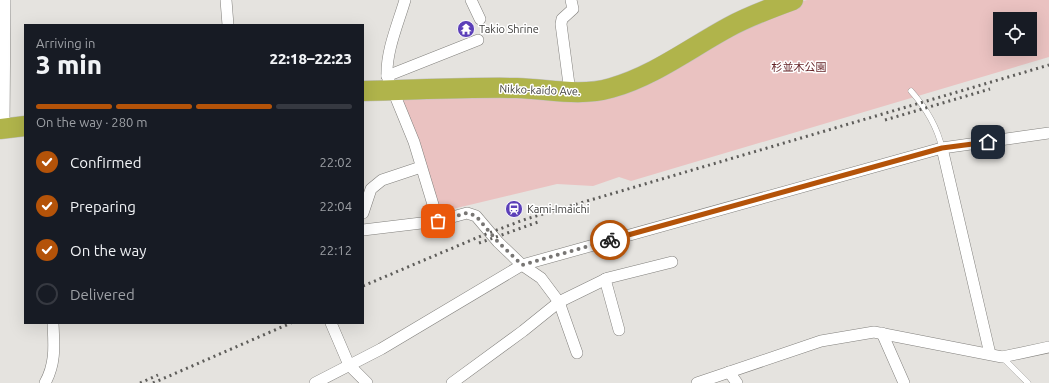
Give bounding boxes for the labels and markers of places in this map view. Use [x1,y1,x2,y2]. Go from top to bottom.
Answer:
temple icon: Takio Shrine [456,19,476,39]
place label: Takio Shrine [479,23,539,35]
pin [971,125,1005,159]
station icon: Kami-Imaichi [504,199,524,219]
place label: Kami-Imaichi [527,203,589,215]
pin [421,204,455,238]

